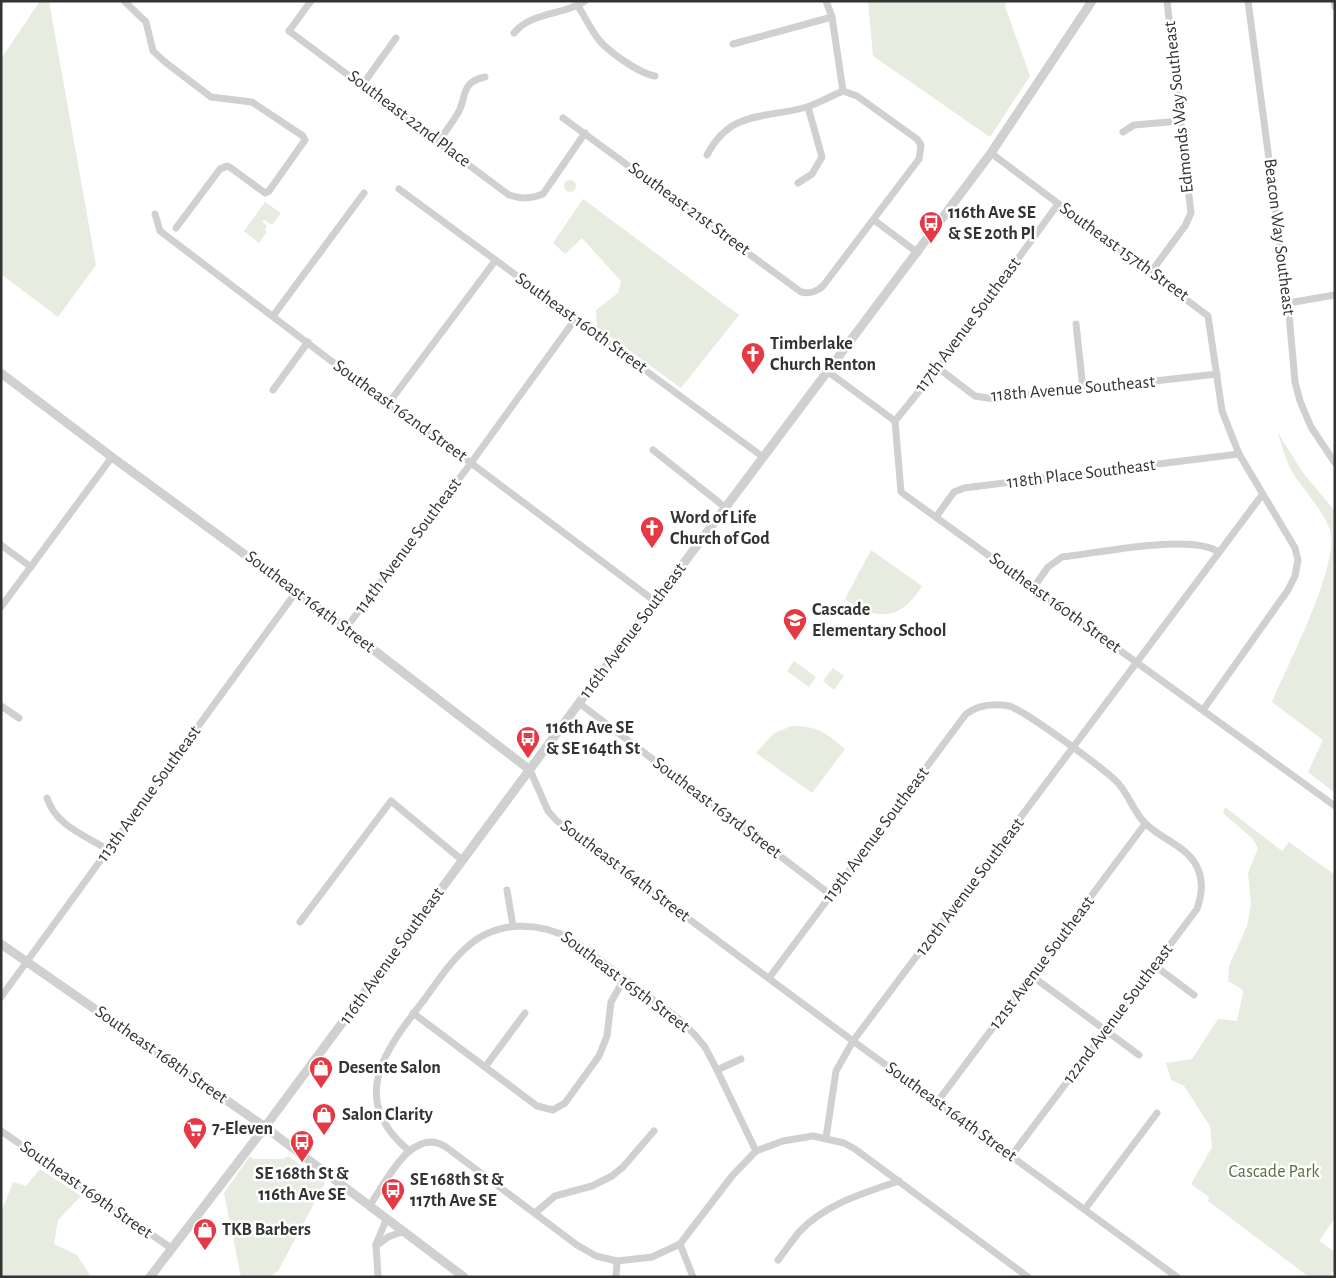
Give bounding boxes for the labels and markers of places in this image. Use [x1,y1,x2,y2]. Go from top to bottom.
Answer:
place label: 116th Ave SE & SE 20th Pl [948,204,1036,243]
bus stop icon: 116th Ave SE & SE 20th Pl [918,210,944,244]
place label: Timberlake Church Renton [770,335,876,374]
church icon: Timberlake Church Renton [740,341,766,375]
place label: Word of Life Church of God [670,509,770,548]
church icon: Word of Life Church of God [639,515,665,549]
place label: Cascade Elementary School [812,601,947,640]
school or university icon: Cascade Elementary School [782,607,808,641]
place label: 116th Ave SE & SE 164th St [546,719,640,758]
bus stop icon: 116th Ave SE & SE 164th St [515,725,541,759]
shop icon: Desente Salon [308,1055,334,1089]
place label: Desente Salon [338,1059,441,1077]
shop icon: Salon Clarity [311,1102,337,1136]
place label: Salon Clarity [342,1106,434,1124]
supermarket icon: 7-Eleven [182,1116,208,1150]
place label: 7-Eleven [212,1120,273,1138]
bus stop icon: SE 168th St & 116th Ave SE [289,1129,315,1163]
place label: SE 168th St & 116th Ave SE [255,1165,349,1204]
place label: SE 168th St & 117th Ave SE [410,1171,504,1210]
bus stop icon: SE 168th St & 117th Ave SE [380,1177,406,1211]
shop icon: TKB Barbers [192,1217,218,1251]
place label: TKB Barbers [222,1221,311,1239]

